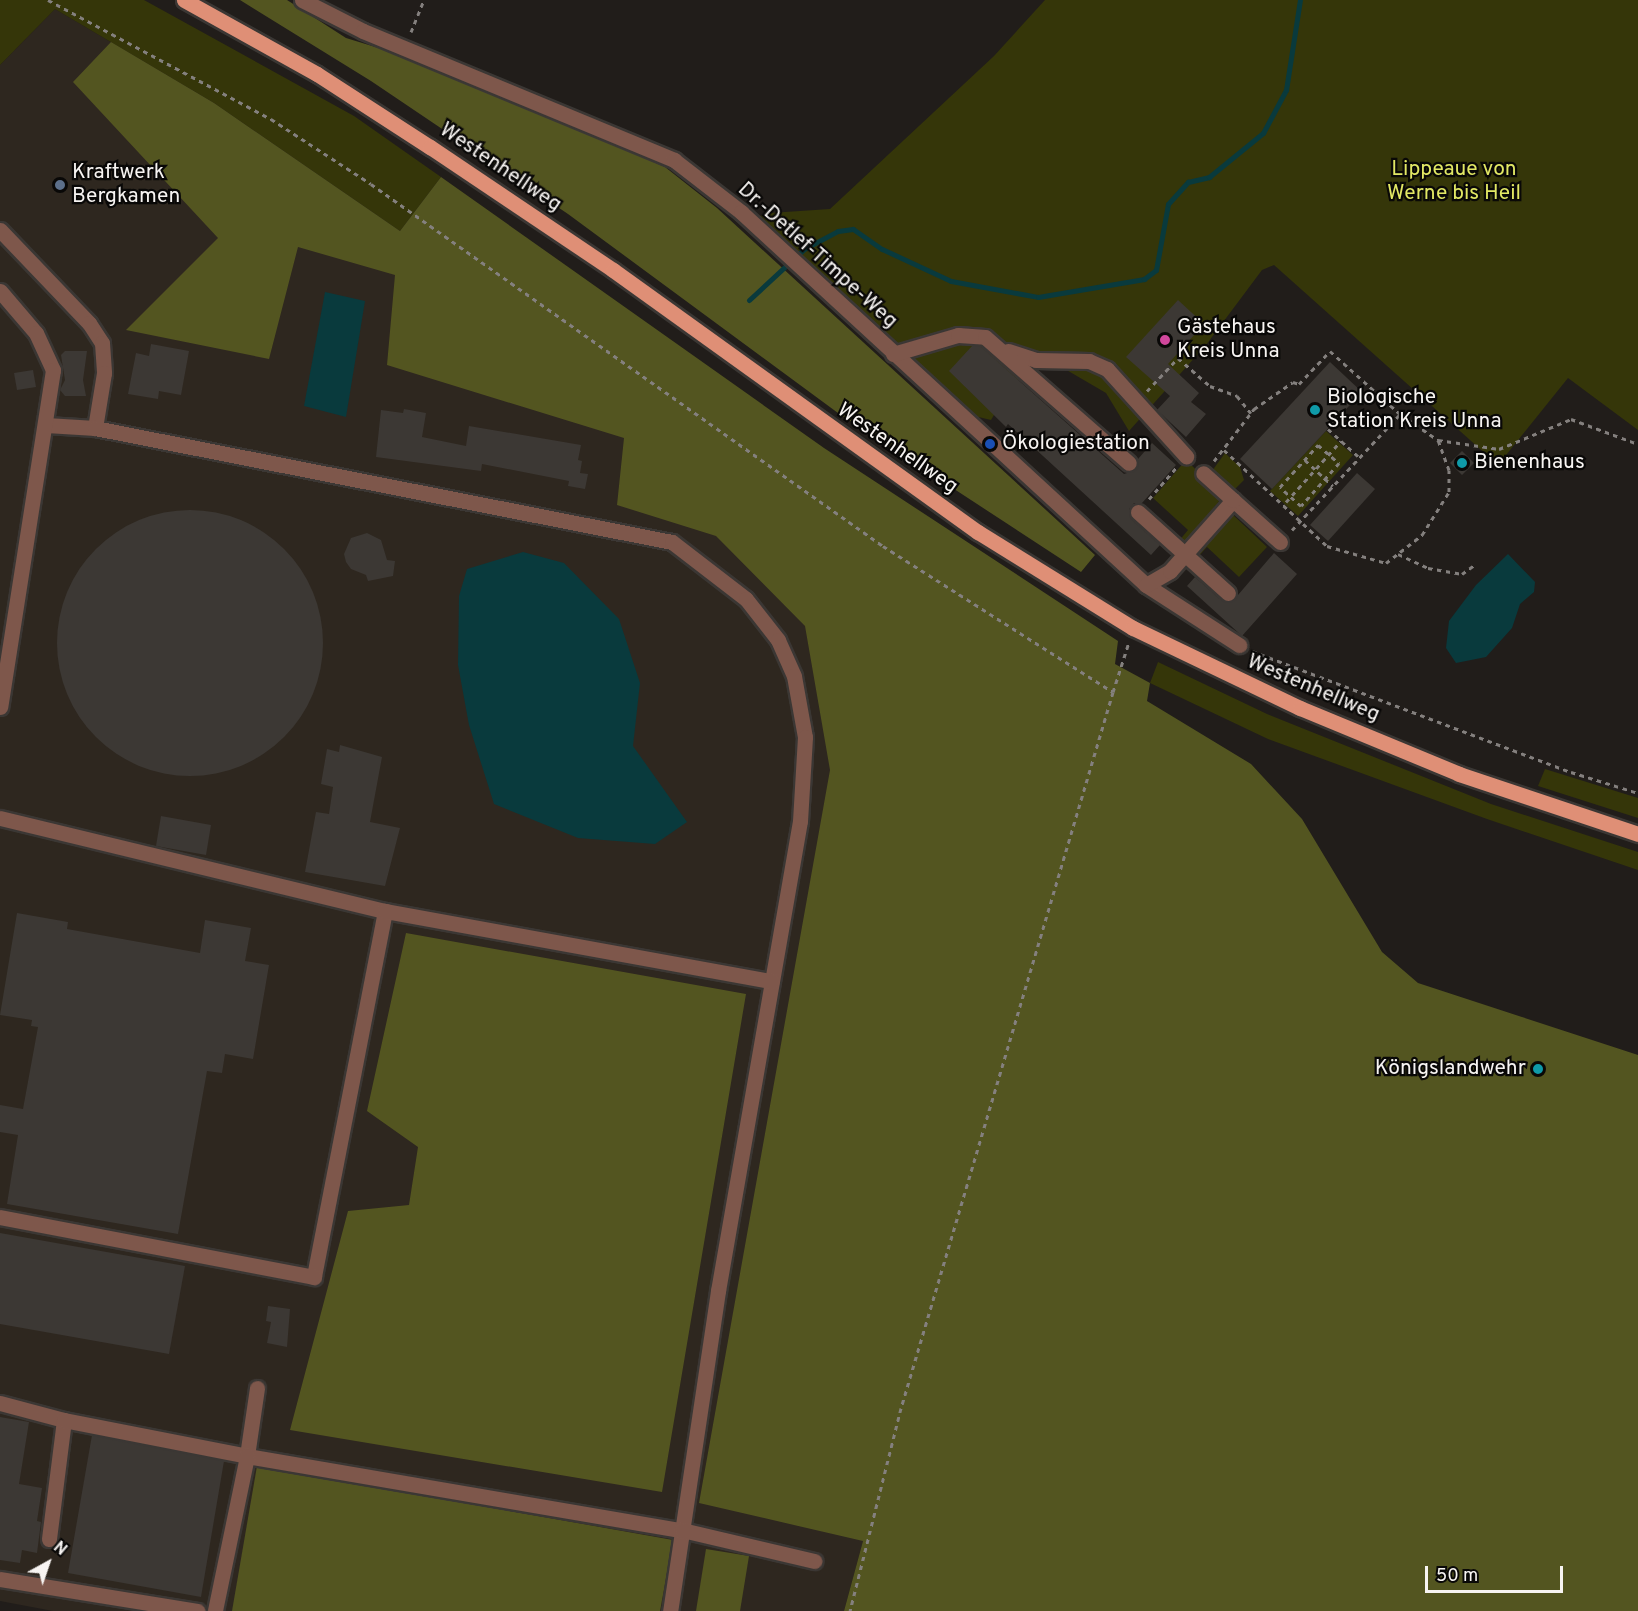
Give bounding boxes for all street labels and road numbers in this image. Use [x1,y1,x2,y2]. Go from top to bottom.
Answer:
street label: Westenhellweg [434,118,566,218]
street label: Dr.-Detlef-Timpe-Weg [732,178,902,334]
street label: Westenhellweg [832,398,962,500]
street label: Westenhellweg [1243,650,1383,728]

